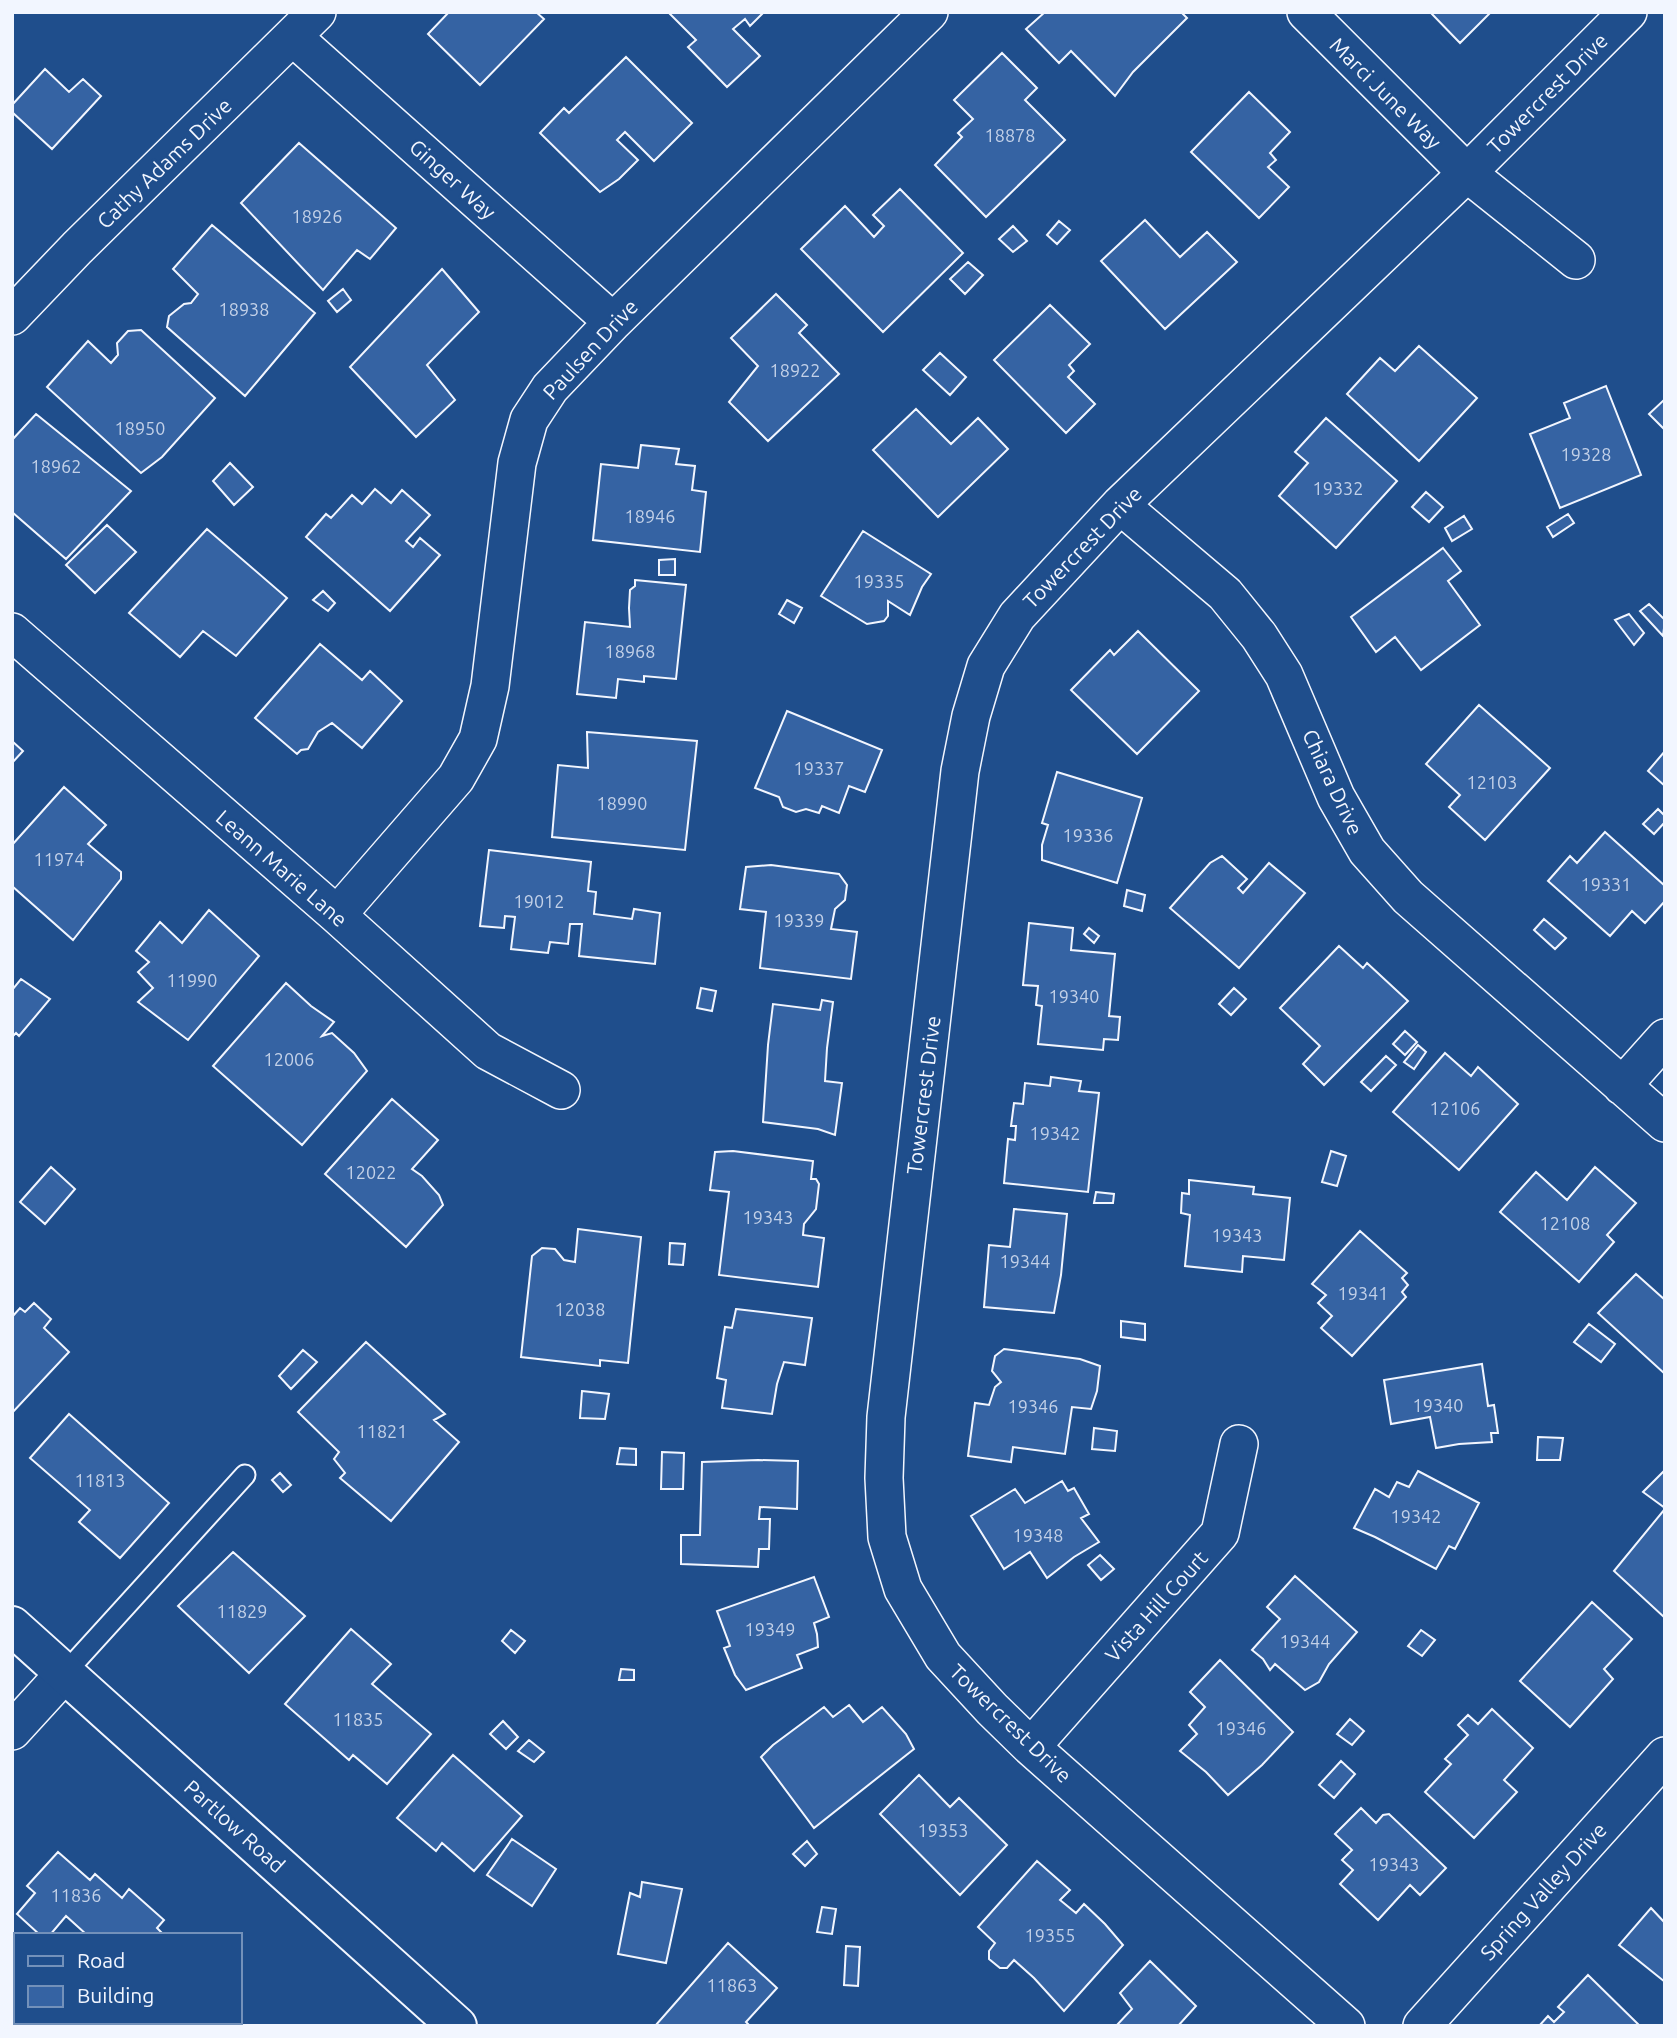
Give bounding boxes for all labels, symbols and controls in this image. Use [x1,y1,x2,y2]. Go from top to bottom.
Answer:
street label: Towercrest Drive [1482,28,1612,158]
street label: Marci June Way [1325,32,1447,154]
street label: Cathy Adams Drive [92,93,236,233]
house number: 18878 [985,125,1035,145]
street label: Ginger Way [405,134,501,224]
house number: 18926 [292,206,342,226]
street label: Paulsen Drive [538,294,642,404]
house number: 18938 [219,299,269,319]
house number: 18922 [770,360,820,380]
house number: 18950 [115,418,165,438]
house number: 19328 [1561,444,1611,464]
house number: 18962 [31,456,81,476]
house number: 19332 [1313,478,1363,498]
street label: Towercrest Drive [1018,481,1146,613]
house number: 18946 [625,506,675,526]
house number: 19335 [854,571,904,591]
house number: 18968 [605,641,655,661]
street label: Chiara Drive [1298,725,1368,839]
house number: 19337 [794,758,844,778]
house number: 12103 [1467,772,1517,792]
house number: 18990 [597,793,647,813]
street label: Leann Marie Lane [212,805,352,931]
house number: 19336 [1063,825,1113,845]
house number: 11974 [34,849,84,869]
house number: 19331 [1581,874,1631,894]
house number: 19012 [514,891,564,911]
house number: 19339 [774,910,824,930]
house number: 11990 [167,970,217,990]
house number: 19340 [1049,986,1099,1006]
street label: Towercrest Drive [901,1014,945,1176]
house number: 12006 [264,1049,314,1069]
house number: 12106 [1430,1098,1480,1118]
house number: 19342 [1030,1123,1080,1143]
house number: 12022 [346,1162,396,1182]
house number: 19343 [743,1207,793,1227]
house number: 12108 [1540,1213,1590,1233]
house number: 19343 [1212,1225,1262,1245]
house number: 19344 [1000,1251,1050,1271]
house number: 19341 [1338,1283,1388,1303]
house number: 12038 [555,1299,605,1319]
house number: 19340 [1413,1395,1463,1415]
house number: 19346 [1008,1396,1058,1416]
house number: 11821 [357,1421,407,1441]
house number: 11813 [75,1470,125,1490]
house number: 19342 [1391,1506,1441,1526]
house number: 19348 [1013,1525,1063,1545]
street label: Vista Hill Court [1100,1546,1212,1666]
house number: 11829 [217,1601,267,1621]
house number: 19349 [745,1619,795,1639]
house number: 19344 [1280,1631,1330,1651]
street label: Towercrest Drive [945,1659,1077,1787]
house number: 11835 [333,1709,383,1729]
house number: 19346 [1216,1718,1266,1738]
street label: Partlow Road [180,1775,290,1877]
street label: Spring Valley Drive [1475,1818,1611,1964]
house number: 19353 [918,1820,968,1840]
house number: 19343 [1369,1854,1419,1874]
house number: 11836 [51,1885,101,1905]
house number: 19355 [1025,1925,1075,1945]
legend [14,1933,242,2024]
text: Road [77,1948,125,1972]
house number: 11863 [707,1975,757,1995]
text: Building [77,1983,154,2007]

